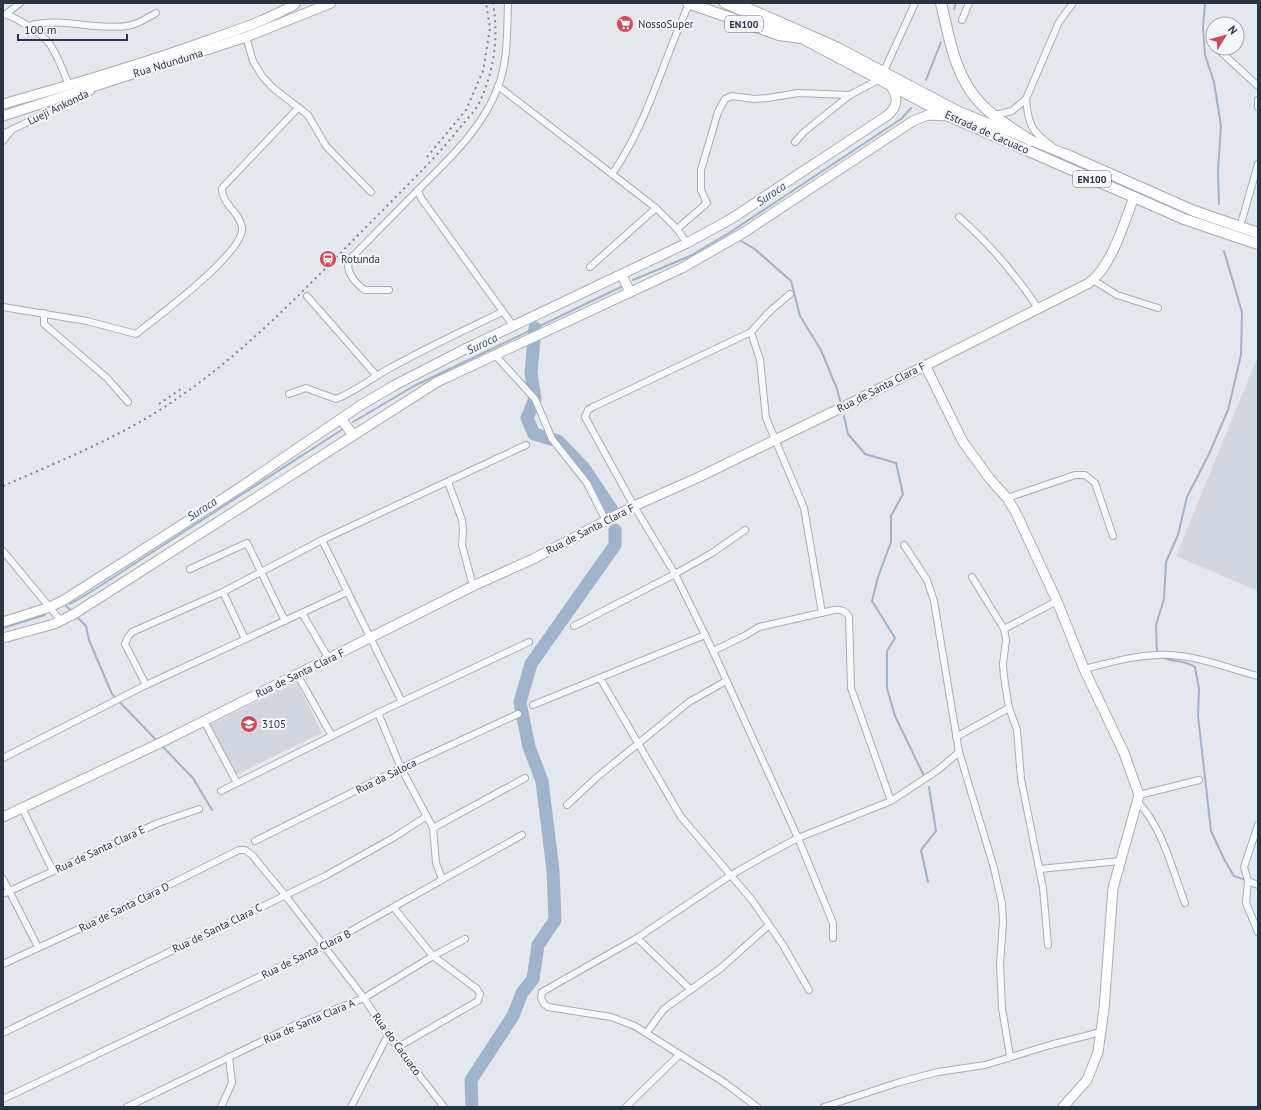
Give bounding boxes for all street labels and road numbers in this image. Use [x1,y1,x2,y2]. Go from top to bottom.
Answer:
road number: EN100 [725,16,763,32]
street label: Rua Ndunduma [131,46,205,80]
street label: Lueji Ankonda [25,86,91,128]
street label: Estrada de Cacuaco [943,107,1031,157]
road number: EN100 [1073,171,1111,187]
street label: Rua de Santa Clara F [834,359,928,415]
street label: Rua de Santa Clara F [543,501,637,557]
street label: Rua de Santa Clara F [253,645,347,701]
street label: Rua da Saloca [353,755,419,797]
street label: Rua de Santa Clara E [53,822,147,876]
street label: Rua de Santa Clara D [76,879,172,935]
street label: Rua de Santa Clara C [170,900,264,956]
street label: Rua de Santa Clara B [259,926,353,982]
street label: Rua de Santa Clara A [261,995,357,1047]
street label: Rua do Cacuaco [370,1010,424,1078]

